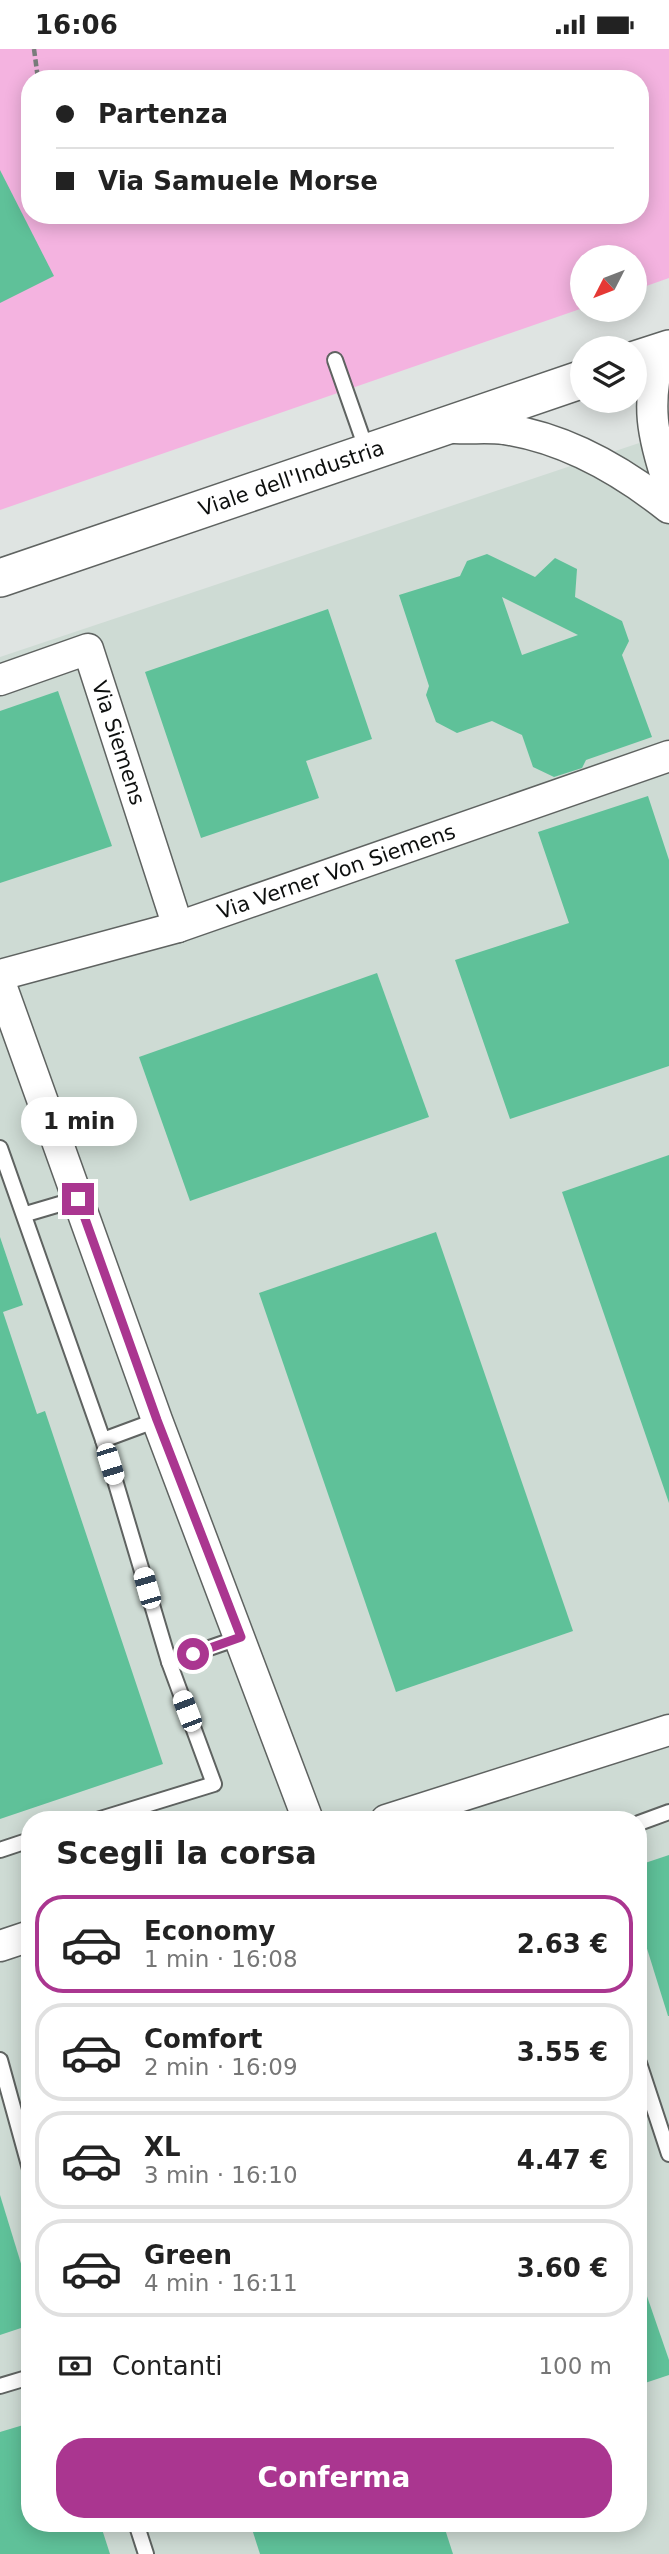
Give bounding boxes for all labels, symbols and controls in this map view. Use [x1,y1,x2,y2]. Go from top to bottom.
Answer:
text: 16:06 [35,10,118,40]
text: Partenza [98,99,228,129]
text: Via Samuele Morse [98,166,378,196]
north arrow [570,245,648,322]
map controls [570,245,647,413]
button: layers [570,336,647,413]
street label: Viale dell'Industria [196,436,387,521]
street label: Via Siemens [87,678,150,808]
street label: Via Verner Von Siemens [214,819,458,924]
callout: 1 min [20,1097,136,1147]
text: 1 min [43,1108,115,1134]
route end [62,1183,94,1215]
car [94,1441,127,1487]
car [132,1565,163,1611]
route start [177,1638,209,1670]
car [170,1688,205,1734]
text: Scegli la corsa [56,1834,317,1872]
icon: car [60,1913,123,1976]
text: Economy [144,1916,275,1946]
text: 2.63 € [517,1929,608,1959]
text: 1 min · 16:08 [144,1946,298,1972]
icon: car [60,2021,123,2084]
text: Comfort [144,2024,262,2054]
text: 3.55 € [517,2037,608,2067]
text: 2 min · 16:09 [144,2054,298,2080]
icon: car [60,2129,123,2192]
text: XL [144,2132,181,2162]
text: 4.47 € [517,2145,608,2175]
text: 3 min · 16:10 [144,2162,298,2188]
icon: car [60,2237,123,2300]
text: Green [144,2240,232,2270]
text: 3.60 € [517,2253,608,2283]
text: 4 min · 16:11 [144,2270,298,2296]
icon: cash [56,2347,94,2385]
text: Contanti [112,2351,223,2381]
text: 100 m [538,2353,612,2379]
button: Conferma [56,2438,612,2518]

